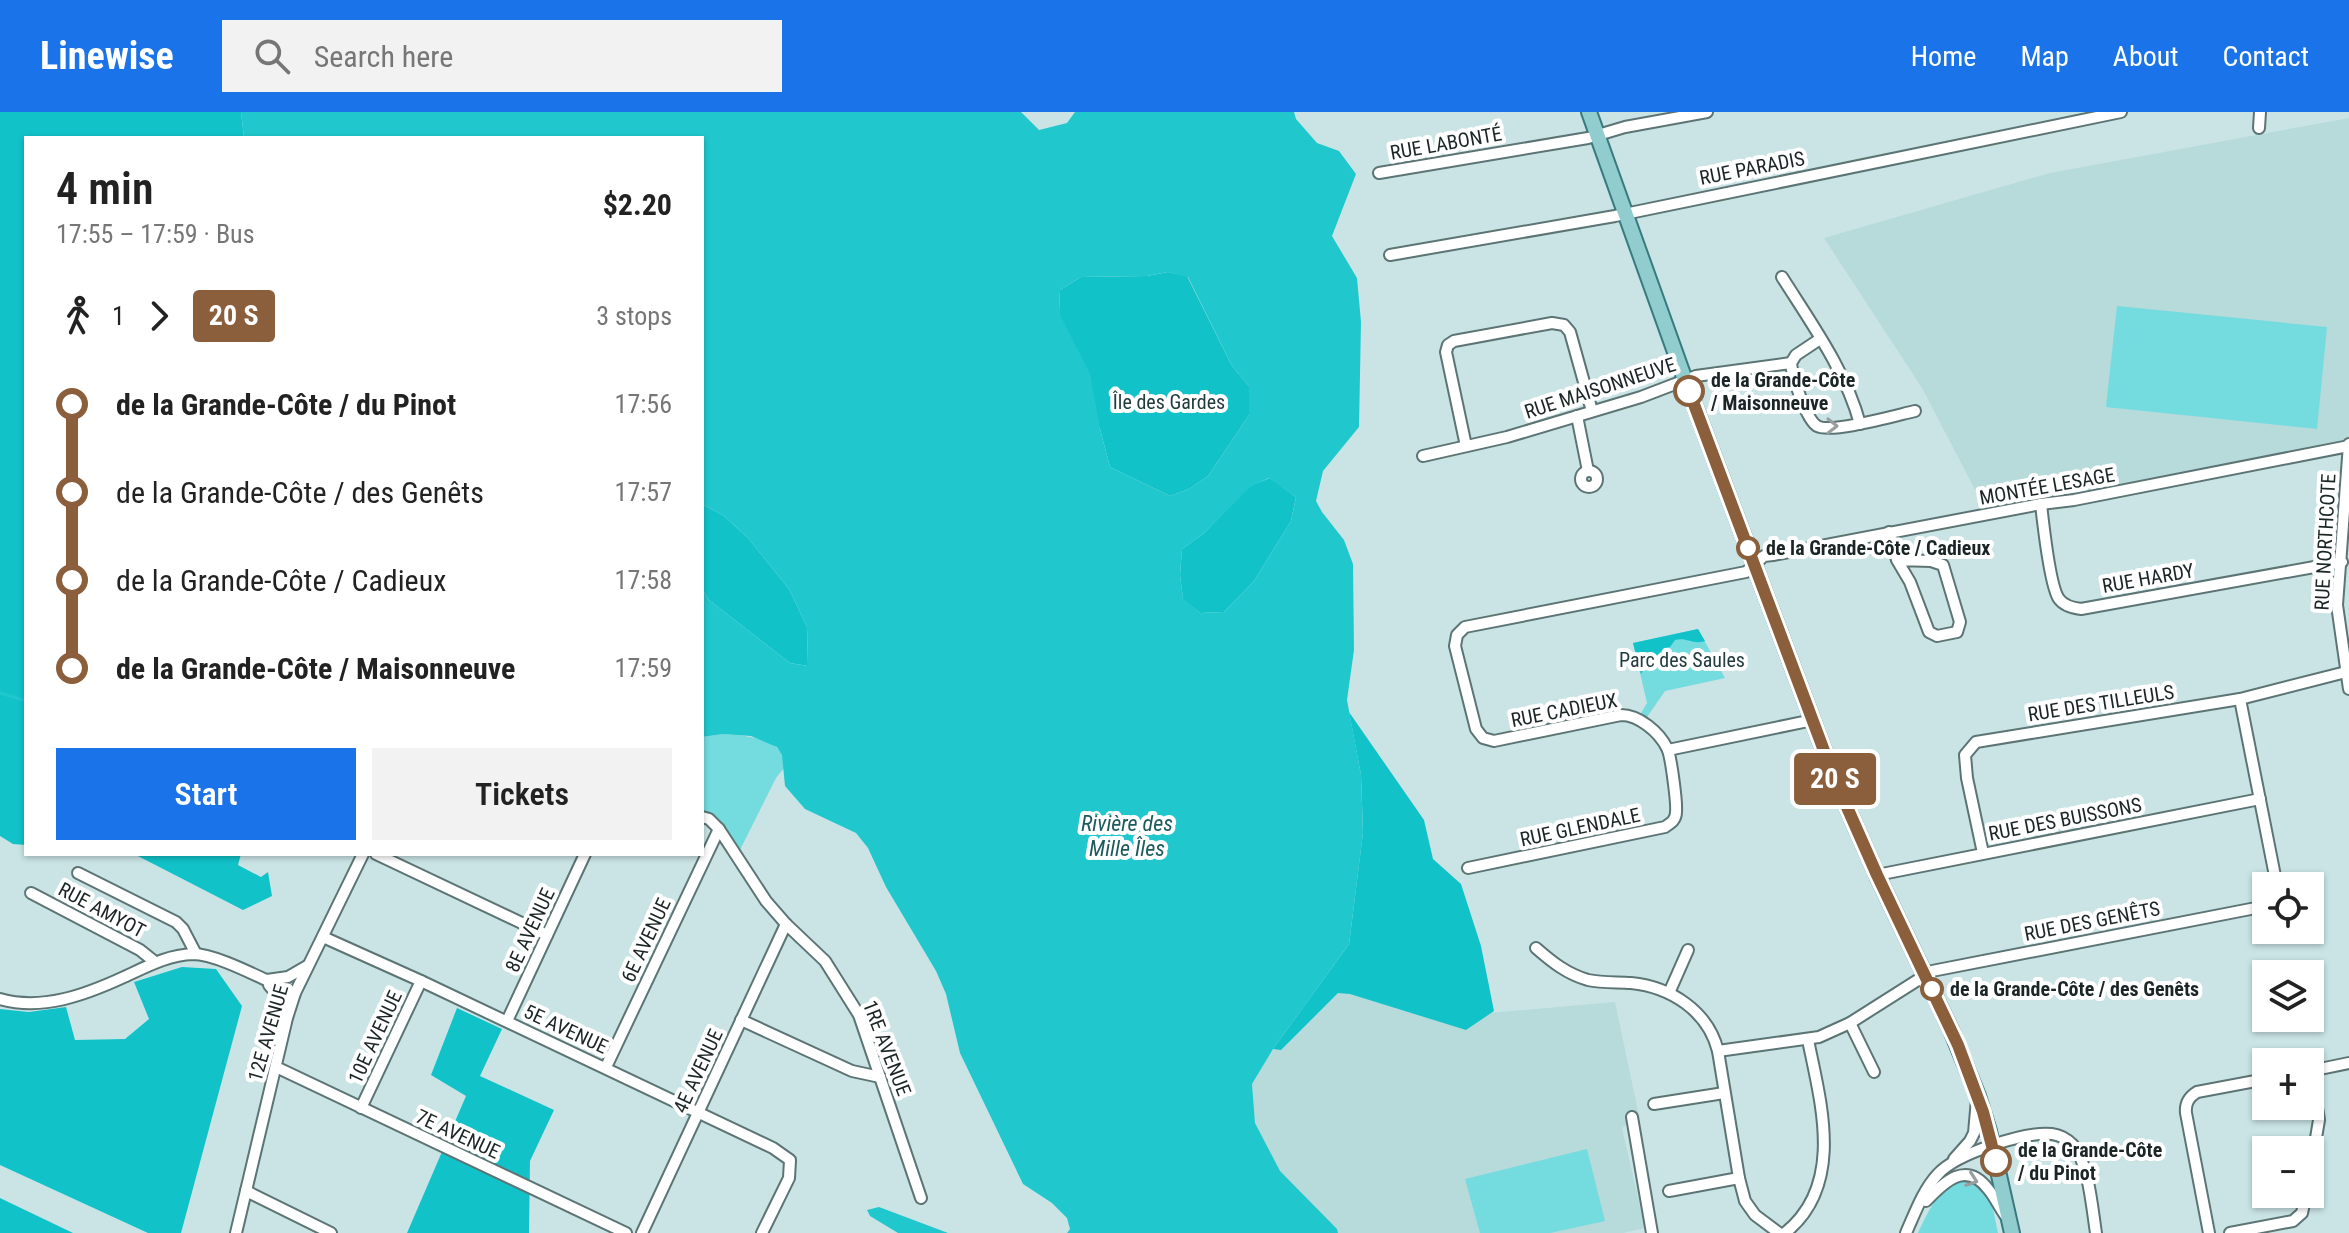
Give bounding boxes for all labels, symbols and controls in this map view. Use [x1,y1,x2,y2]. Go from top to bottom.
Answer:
search box [222,20,782,92]
text: Linewise [40,34,174,78]
icon: search [250,34,294,78]
text: Search here [314,39,453,74]
text: Home [1911,40,1976,73]
text: Map [2020,40,2069,73]
text: About [2113,40,2179,73]
text: Contact [2223,40,2309,73]
street label: RUE LABONTÉ [1388,121,1504,165]
street label: RUE PARADIS [1697,146,1807,190]
text: 4 min [56,163,153,215]
text: $2.20 [603,187,672,222]
text: 17:55 – 17:59 · Bus [56,219,255,249]
icon: walk [56,294,100,338]
icon: forward [137,294,181,338]
text: 20 S [209,299,259,332]
text: 1 [112,301,125,331]
text: 3 stops [596,301,672,331]
street label: RUE MAISONNEUVE [1521,352,1679,424]
place label: de la Grande-Côte / Maisonneuve [1710,368,1855,415]
marker: de la Grande-Côte / Maisonneuve [1674,376,1704,406]
text: de la Grande-Côte / du Pinot [116,387,456,422]
text: 17:56 [615,389,672,419]
park label: Île des Gardes [1112,390,1225,414]
one-way arrow [1826,417,1839,435]
street label: MONTÉE LESAGE [1977,462,2117,510]
street label: RUE NORTHCOTE [2309,473,2341,611]
text: de la Grande-Côte / des Genêts [116,475,484,510]
text: 17:57 [615,477,672,507]
place label: de la Grande-Côte / Cadieux [1766,536,1990,560]
marker: de la Grande-Côte / Cadieux [1737,537,1759,559]
street label: RUE HARDY [2100,558,2196,598]
text: de la Grande-Côte / Cadieux [116,563,446,598]
text: 17:58 [615,565,672,595]
park label: Parc des Saules [1619,648,1745,672]
text: de la Grande-Côte / Maisonneuve [116,651,515,686]
text: 17:59 [615,653,672,683]
street label: RUE DES TILLEULS [2026,680,2176,726]
street label: RUE CADIEUX [1509,688,1619,732]
button: Start [56,748,356,840]
button: Tickets [372,748,672,840]
line badge: 20 S [1779,753,1891,805]
text: 20 S [1810,762,1860,795]
street label: RUE DES BUISSONS [1986,792,2144,846]
street label: RUE GLENDALE [1518,803,1642,851]
water label: Rivière des Mille Îles [1081,811,1173,861]
map controls [2252,872,2324,1208]
button: locate [2252,872,2324,944]
street label: RUE AMYOT [54,877,150,943]
street label: 8E AVENUE [500,884,560,976]
street label: 6E AVENUE [616,894,676,986]
street label: RUE DES GENÊTS [2022,896,2162,946]
button: layers [2252,960,2324,1032]
place label: de la Grande-Côte / des Genêts [1950,977,2199,1001]
marker: de la Grande-Côte / des Genêts [1921,978,1943,1000]
street label: 12E AVENUE [243,982,293,1084]
street label: 10E AVENUE [343,987,407,1087]
street label: 1RE AVENUE [858,997,916,1099]
street label: 5E AVENUE [520,999,612,1059]
street label: 4E AVENUE [668,1025,728,1117]
button: + [2252,1048,2324,1120]
street label: 7E AVENUE [412,1104,504,1164]
button: − [2252,1136,2324,1208]
place label: de la Grande-Côte / du Pinot [2017,1138,2162,1185]
marker: de la Grande-Côte / du Pinot [1981,1146,2011,1176]
one-way arrow [1964,1170,1978,1187]

